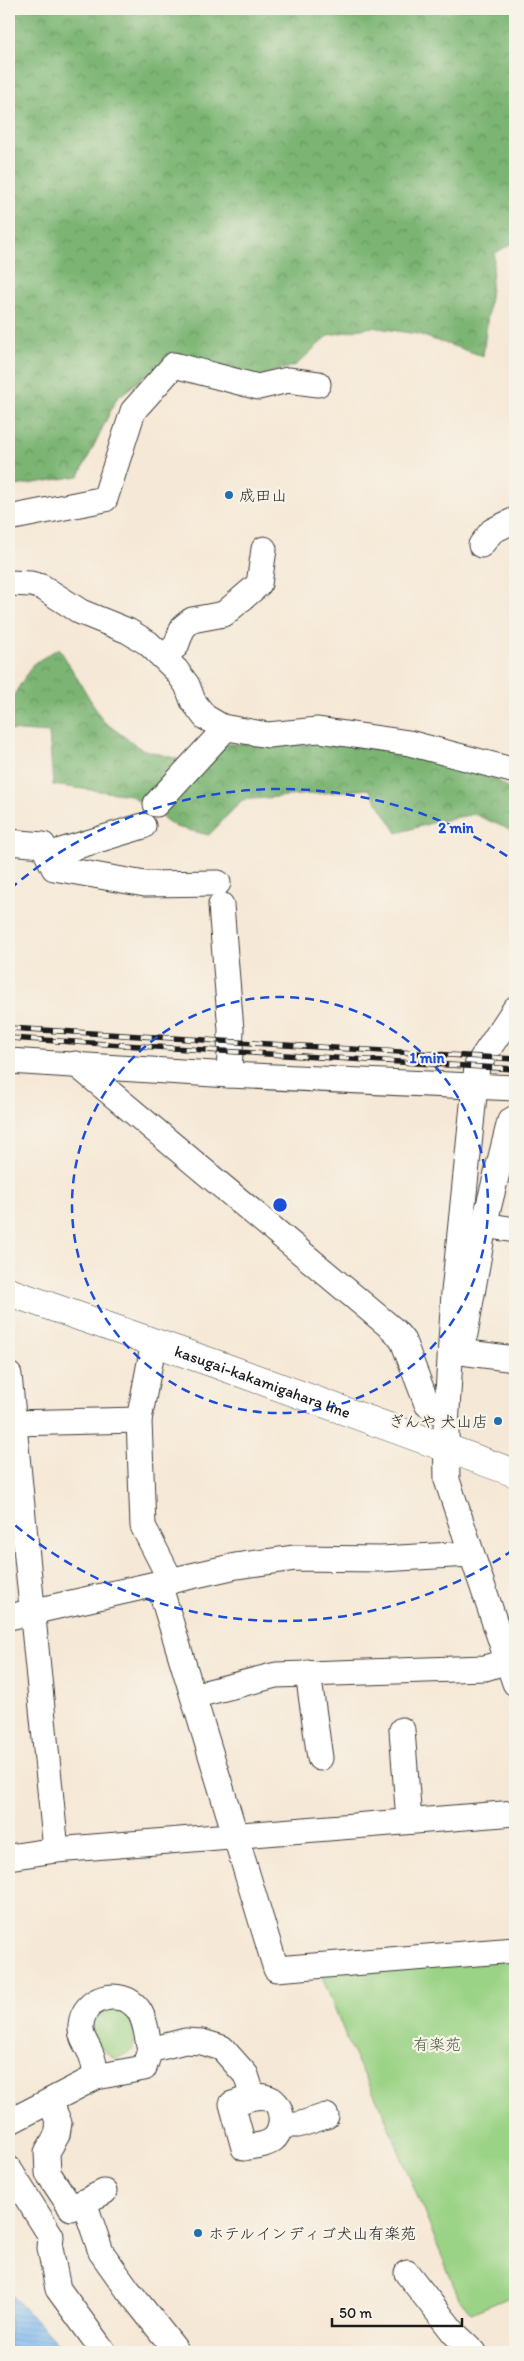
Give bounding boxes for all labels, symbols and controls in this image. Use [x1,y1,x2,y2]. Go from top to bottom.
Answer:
place label: 成田山 [239,486,287,505]
marker: 成田山 [223,489,235,501]
text: 2 min [438,819,475,837]
text: 1 min [410,1049,445,1067]
centre of rings [271,1196,289,1214]
street label: kasugai-kakamigahara line [172,1341,354,1422]
place label: ぎんや 犬山店 [388,1412,488,1431]
marker: ぎんや 犬山店 [492,1415,504,1427]
park label: 有楽苑 [413,2035,461,2054]
place label: ホテルインディゴ犬山有楽苑 [208,2224,416,2243]
marker: ホテルインディゴ犬山有楽苑 [192,2227,204,2239]
scale bar [332,2296,462,2328]
text: 50 m [339,2304,372,2322]

